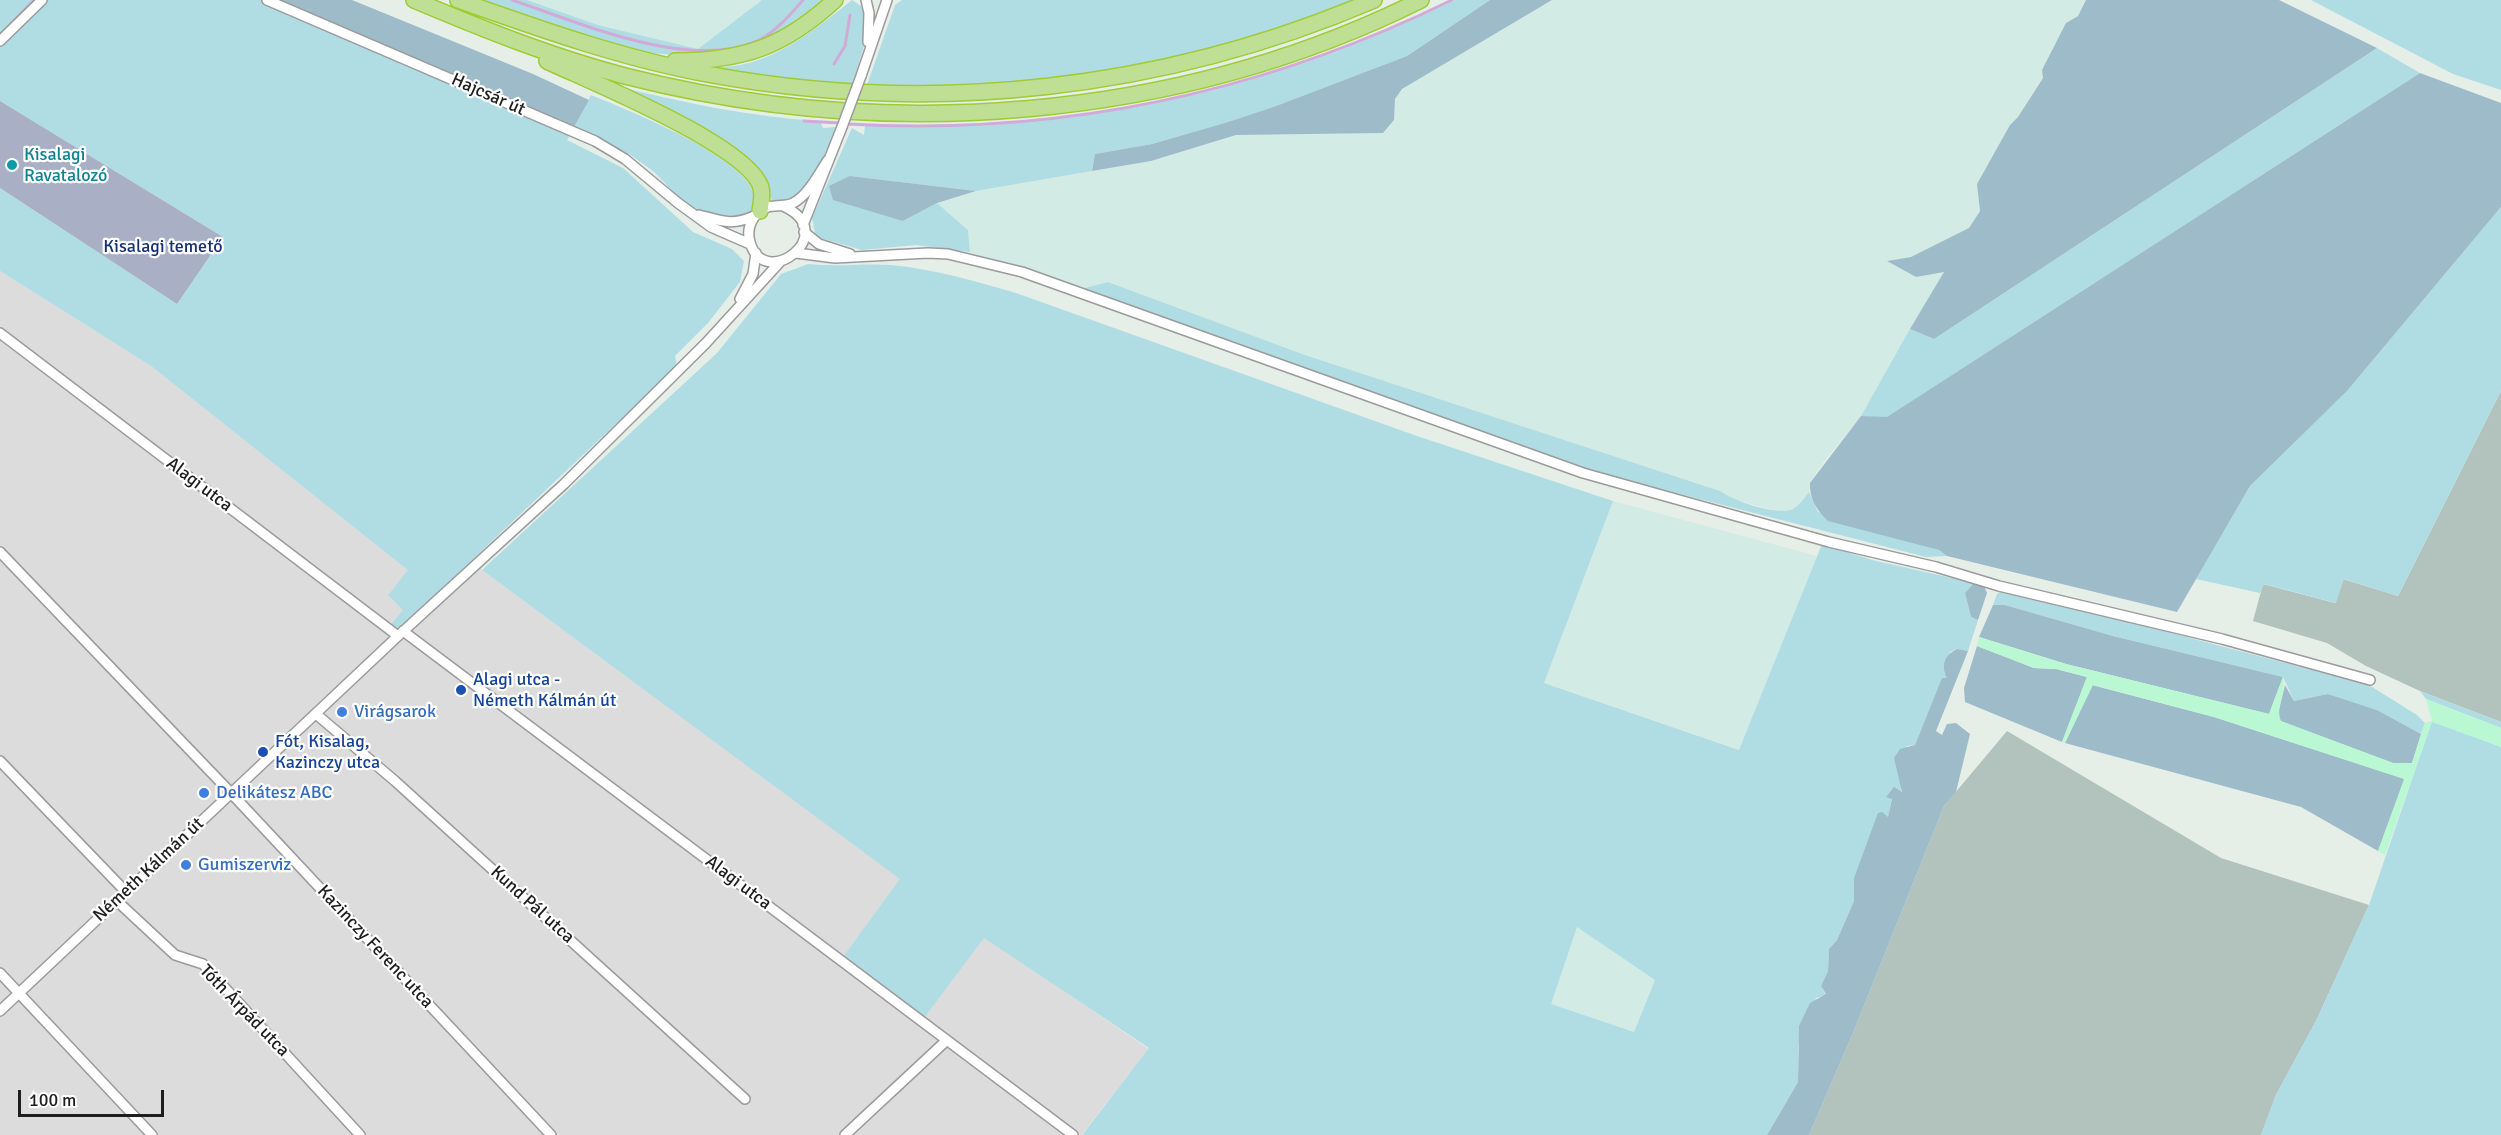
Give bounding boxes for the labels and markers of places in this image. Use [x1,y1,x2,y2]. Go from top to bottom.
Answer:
place label: Kisalagi Ravatalozó [24,144,107,186]
marker: Kisalagi Ravatalozó [5,158,19,172]
place label: Alagi utca - Németh Kálmán út [473,669,616,712]
marker: Alagi utca - Németh Kálmán út [454,683,468,697]
place label: Virágsarok [354,701,436,723]
marker: Virágsarok [335,705,349,719]
place label: Fót, Kisalag, Kazinczy utca [275,731,380,774]
marker: Fót, Kisalag, Kazinczy utca [256,745,270,759]
place label: Delikátesz ABC [216,782,332,804]
marker: Delikátesz ABC [197,786,211,800]
place label: Gumiszerviz [198,854,291,876]
marker: Gumiszerviz [179,858,193,872]

